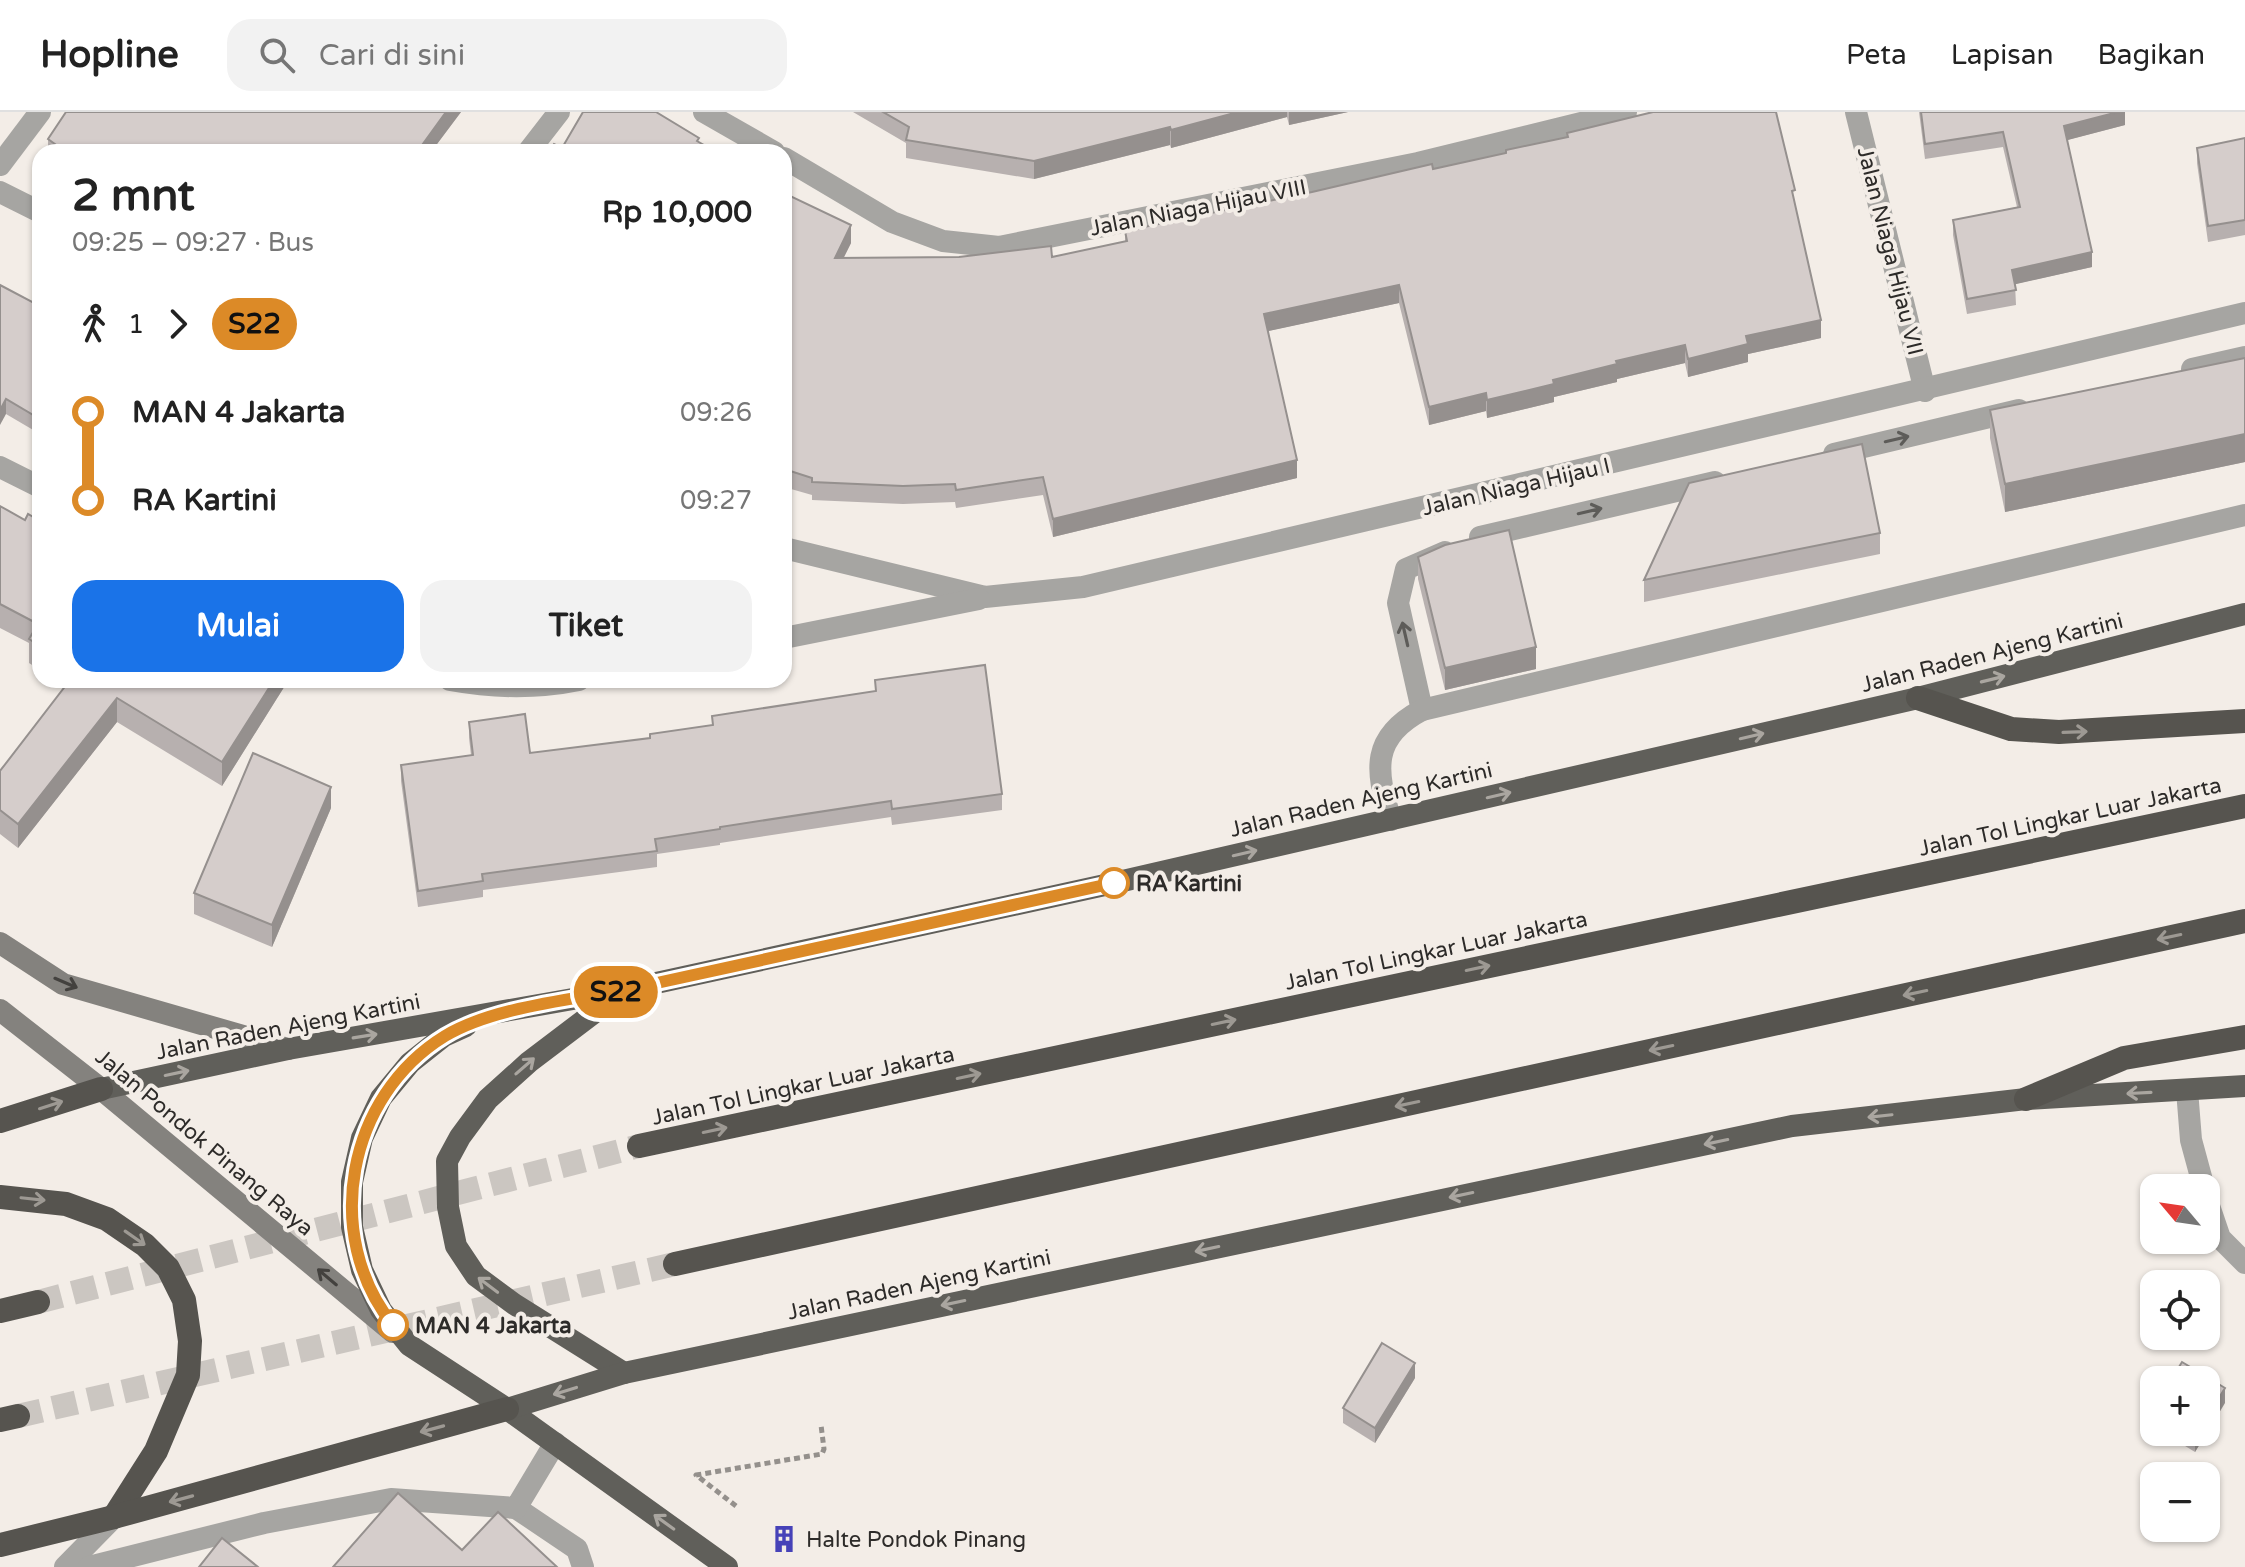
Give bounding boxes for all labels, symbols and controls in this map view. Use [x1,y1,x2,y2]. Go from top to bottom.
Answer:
search box [227,19,787,91]
text: Hopline [40,32,179,78]
icon: search [255,33,299,77]
text: Cari di sini [319,37,465,74]
text: Peta [1846,38,1907,72]
text: Lapisan [1951,38,2053,72]
text: Bagikan [2097,38,2205,72]
street label: Jalan Niaga Hijau VII [1852,145,1928,358]
text: 2 mnt [72,170,195,223]
street label: Jalan Niaga Hijau VIII [1088,174,1309,242]
text: Rp 10,000 [602,194,752,231]
text: 09:25 – 09:27 · Bus [72,227,314,258]
icon: walk [72,302,116,346]
icon: forward [156,302,200,346]
text: S22 [228,307,281,341]
text: 1 [128,309,144,340]
text: MAN 4 Jakarta [132,394,345,431]
text: 09:26 [680,397,752,428]
one-way arrow [1884,431,1910,446]
street label: Jalan Niaga Hijau I [1420,453,1613,521]
text: RA Kartini [132,482,277,519]
text: 09:27 [680,485,752,516]
one-way arrow [1576,503,1602,518]
button: Mulai [72,580,404,672]
button: Tiket [420,580,752,672]
street label: Jalan Raden Ajeng Kartini [1859,608,2126,698]
one-way arrow [1397,622,1412,647]
one-way arrow [1980,670,2006,685]
one-way arrow [2061,724,2088,739]
one-way arrow [1739,728,1764,743]
street label: Jalan Raden Ajeng Kartini [1227,757,1495,843]
street label: Jalan Tol Lingkar Luar Jakarta [1917,772,2224,862]
one-way arrow [1485,787,1511,802]
one-way arrow [1232,845,1257,860]
marker: RA Kartini [1099,868,1129,898]
place label: RA Kartini [1136,871,1242,897]
street label: Jalan Tol Lingkar Luar Jakarta [1283,906,1590,996]
one-way arrow [2156,930,2182,945]
one-way arrow [1465,960,1490,975]
line badge: S22 [570,966,662,1018]
text: S22 [590,975,642,1009]
one-way arrow [54,977,78,992]
one-way arrow [1902,986,1928,1001]
street label: Jalan Raden Ajeng Kartini [154,989,423,1065]
one-way arrow [1210,1014,1236,1029]
one-way arrow [352,1028,377,1043]
street label: Jalan Tol Lingkar Luar Jakarta [650,1041,957,1131]
one-way arrow [1648,1041,1674,1056]
street label: Jalan Pondok Pinang Raya [90,1044,319,1242]
one-way arrow [514,1057,534,1075]
one-way arrow [164,1064,190,1079]
one-way arrow [956,1068,982,1083]
one-way arrow [2126,1085,2153,1100]
one-way arrow [37,1097,63,1112]
one-way arrow [1394,1097,1420,1112]
one-way arrow [1867,1108,1894,1123]
one-way arrow [702,1122,727,1137]
one-way arrow [1704,1135,1729,1150]
north arrow [2140,1174,2220,1254]
map controls [2140,1174,2220,1542]
one-way arrow [1449,1189,1475,1204]
one-way arrow [19,1192,46,1207]
one-way arrow [124,1230,146,1246]
one-way arrow [1195,1242,1220,1257]
street label: Jalan Raden Ajeng Kartini [785,1244,1053,1326]
one-way arrow [318,1268,338,1286]
button: locate [2140,1270,2220,1350]
one-way arrow [477,1276,499,1293]
one-way arrow [940,1296,966,1311]
marker: MAN 4 Jakarta [378,1310,408,1340]
place label: MAN 4 Jakarta [415,1313,572,1339]
button: + [2140,1366,2220,1446]
one-way arrow [553,1384,578,1399]
one-way arrow [419,1423,445,1438]
button: − [2140,1462,2220,1542]
one-way arrow [169,1492,195,1507]
one-way arrow [653,1513,675,1530]
building icon: Halte Pondok Pinang [769,1524,799,1554]
place label: Halte Pondok Pinang [806,1527,1026,1553]

